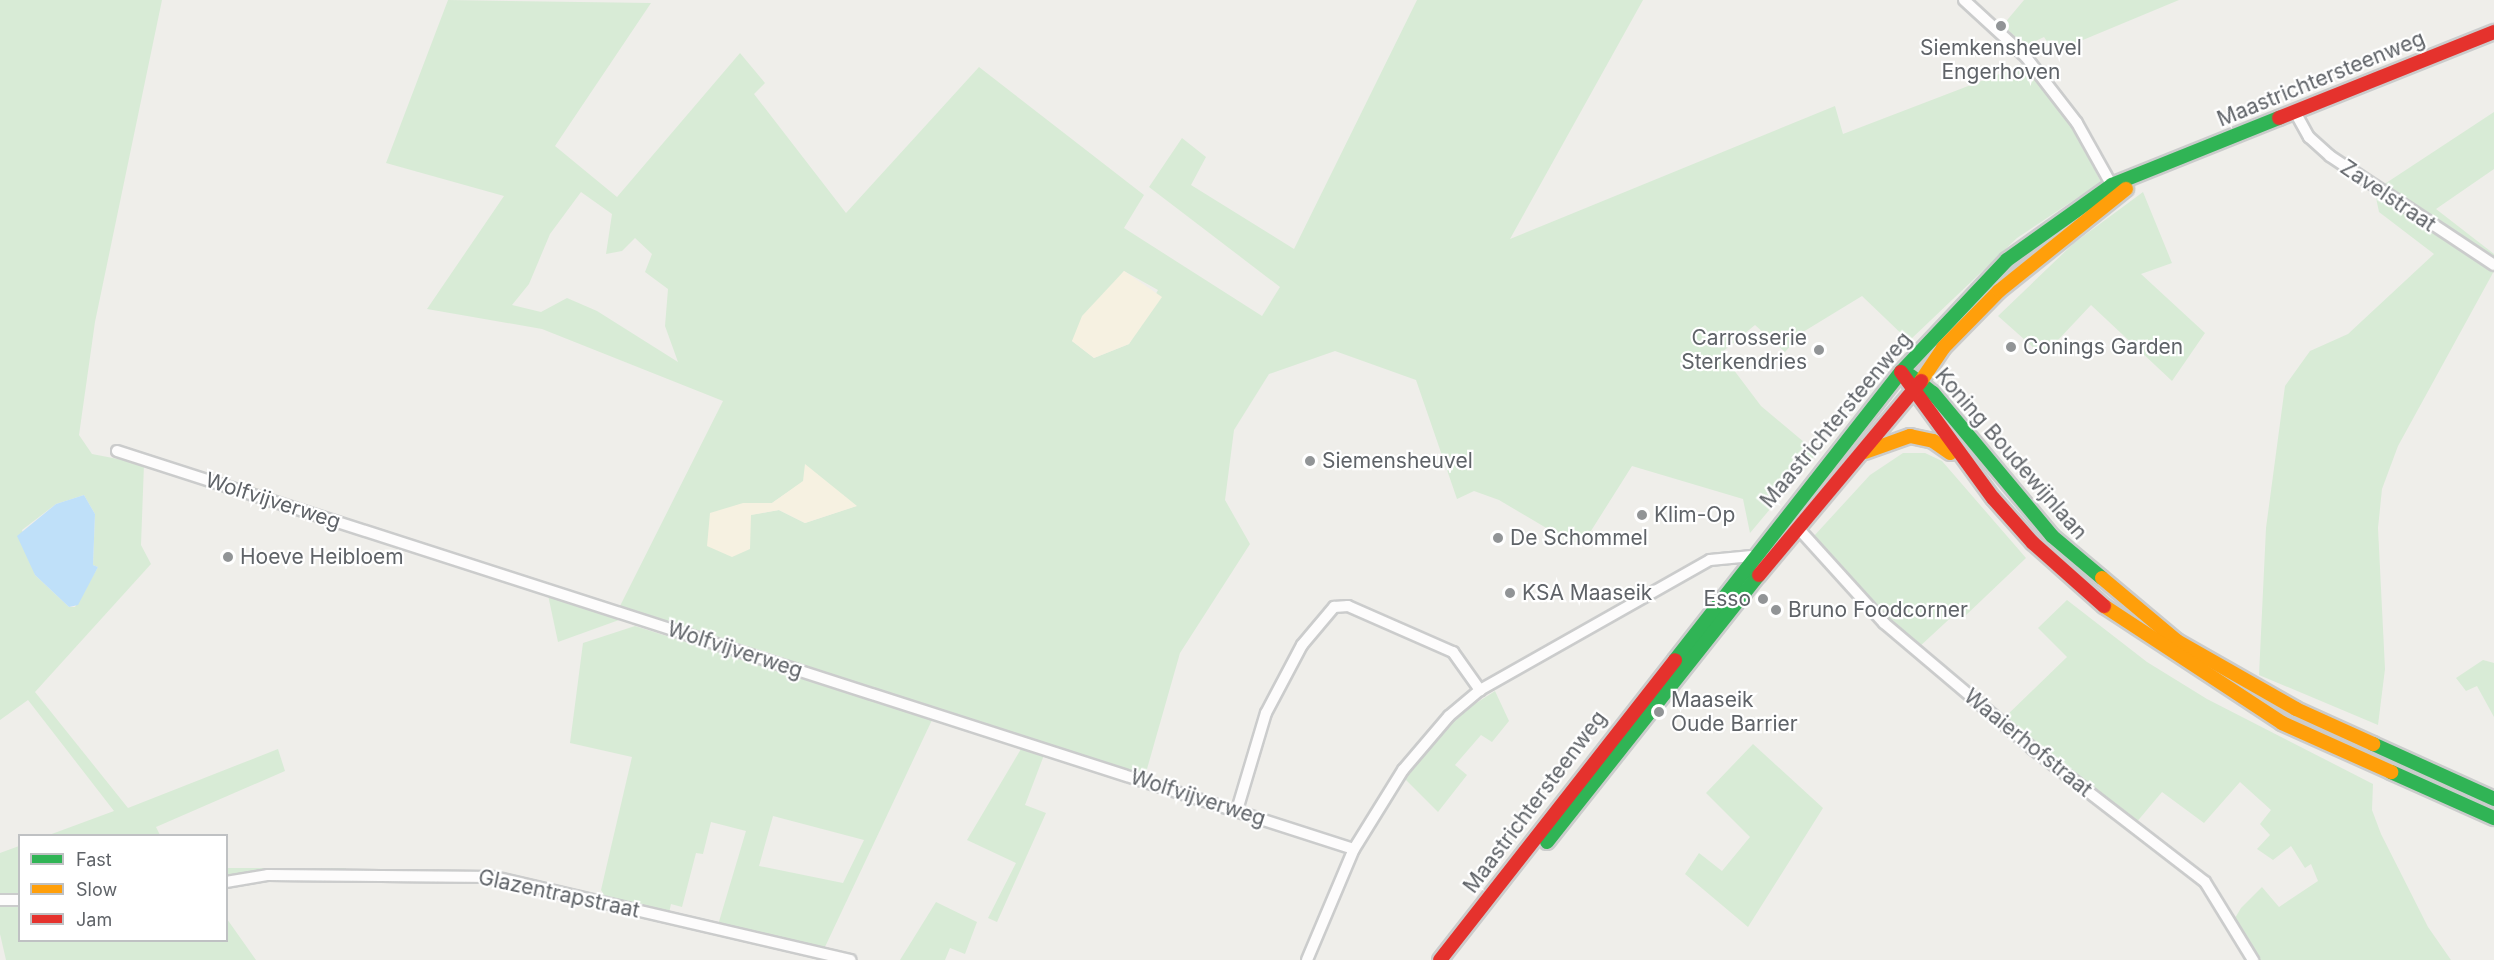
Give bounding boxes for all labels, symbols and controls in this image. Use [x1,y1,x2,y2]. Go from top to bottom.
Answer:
marker: Siemkensheuvel Engerhoven [1994,19,2008,33]
street label: Maastrichtersteenweg [2214,26,2428,132]
place label: Siemkensheuvel Engerhoven [1920,35,2082,85]
street label: Zavelstraat [2335,155,2441,237]
place label: Carrosserie Sterkendries [1681,325,1807,375]
street label: Maastrichtersteenweg [1755,327,1917,513]
place label: Conings Garden [2023,334,2183,360]
marker: Conings Garden [2004,340,2018,354]
marker: Carrosserie Sterkendries [1812,343,1826,357]
street label: Koning Boudewijnlaan [1930,363,2092,545]
place label: Siemensheuvel [1322,448,1473,474]
marker: Siemensheuvel [1303,454,1317,468]
street label: Wolfvijverweg [202,467,344,535]
place label: Klim-Op [1654,502,1735,528]
marker: Klim-Op [1635,508,1649,522]
place label: De Schommel [1510,525,1648,551]
marker: De Schommel [1491,531,1505,545]
place label: Hoeve Heibloem [240,544,404,570]
marker: Hoeve Heibloem [221,550,235,564]
place label: KSA Maaseik [1522,580,1652,606]
marker: KSA Maaseik [1503,586,1517,600]
place label: Esso [1704,586,1751,612]
marker: Esso [1756,592,1770,606]
place label: Bruno Foodcorner [1788,597,1968,623]
marker: Bruno Foodcorner [1769,603,1783,617]
street label: Wolfvijverweg [664,616,806,684]
street label: Waaierhofstraat [1959,684,2097,802]
place label: Maaseik Oude Barrier [1671,687,1798,737]
marker: Maaseik Oude Barrier [1652,705,1666,719]
street label: Maastrichtersteenweg [1458,706,1612,898]
street label: Wolfvijverweg [1127,764,1269,832]
legend [18,834,228,942]
text: Fast [76,849,112,870]
street label: Glazentrapstraat [476,865,642,923]
text: Slow [76,879,117,900]
text: Jam [76,909,112,930]

